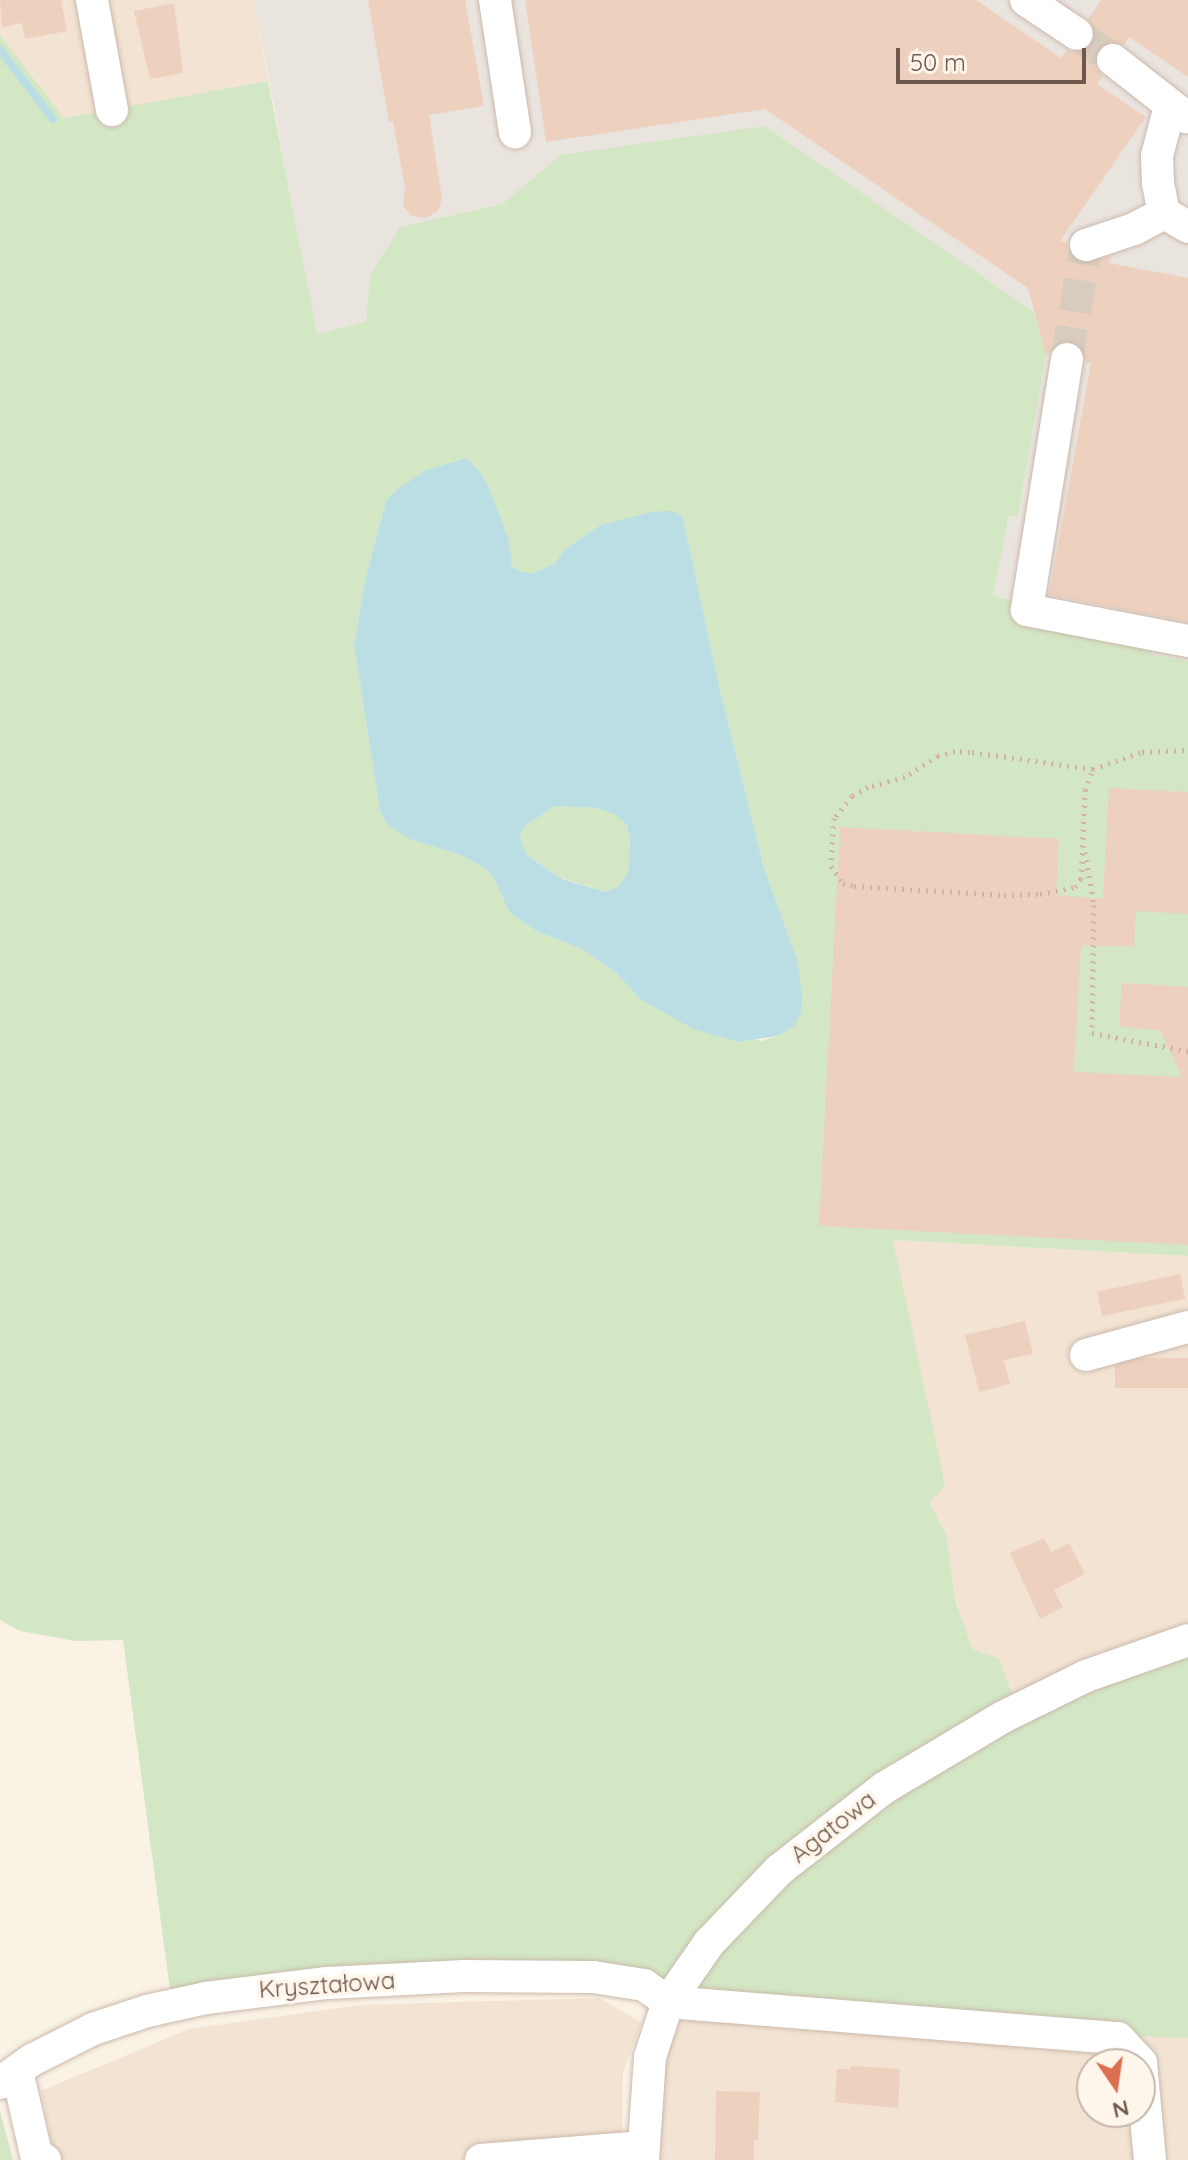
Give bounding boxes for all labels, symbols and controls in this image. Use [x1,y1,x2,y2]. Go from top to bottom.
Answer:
scale bar [900,32,1090,82]
text: 50 m [910,47,966,77]
street label: Agatowa [785,1785,881,1869]
street label: Kryształowa [258,1966,396,2004]
north arrow [1076,2048,1156,2128]
text: N [1110,2094,1132,2125]

